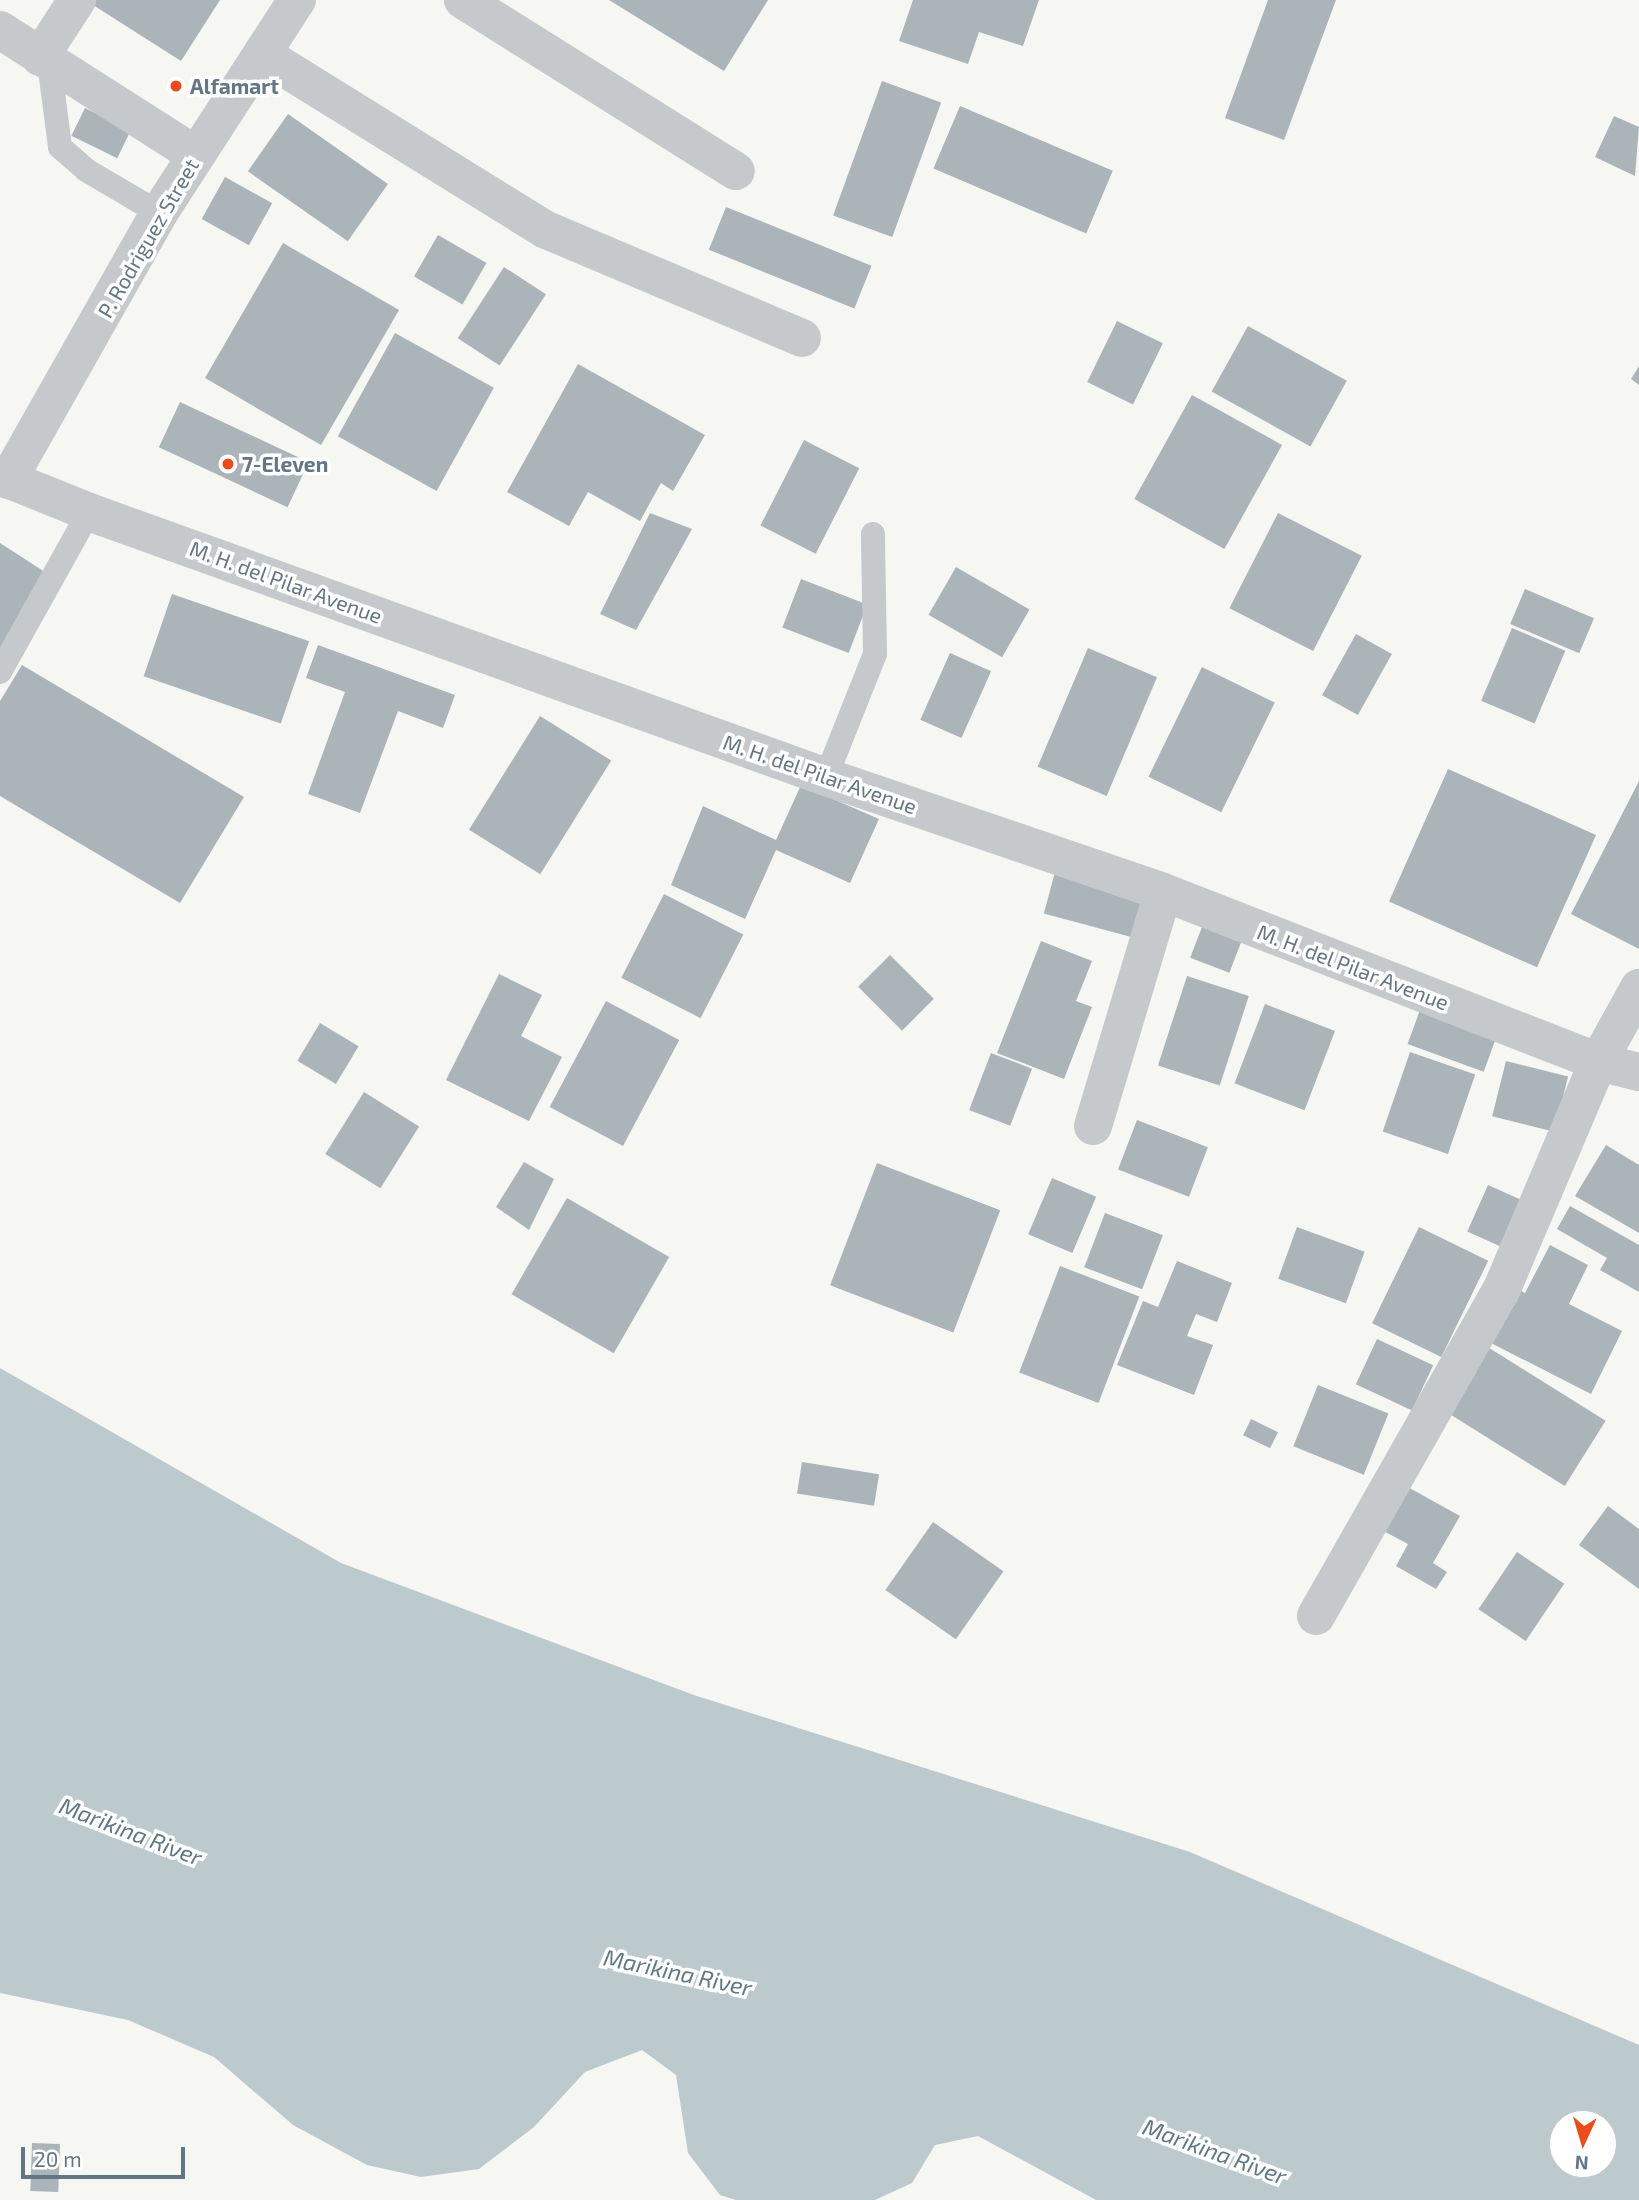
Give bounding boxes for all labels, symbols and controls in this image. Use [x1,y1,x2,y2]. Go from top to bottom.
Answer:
place label: Alfamart [190,73,279,99]
marker: Alfamart [168,78,184,94]
street label: P. Rodriguez Street [92,154,204,322]
place label: 7-Eleven [242,451,328,477]
marker: 7-Eleven [220,456,236,472]
street label: M. H. del Pilar Avenue [186,535,386,629]
street label: M. H. del Pilar Avenue [719,729,921,819]
street label: M. H. del Pilar Avenue [1253,919,1453,1015]
water label: Marikina River [56,1791,206,1871]
water label: Marikina River [601,1943,755,2001]
north arrow [1548,2109,1618,2179]
water label: Marikina River [1139,2112,1291,2190]
scale bar [24,2134,189,2178]
text: 20 m [34,2146,82,2171]
text: N [1574,2152,1589,2175]

